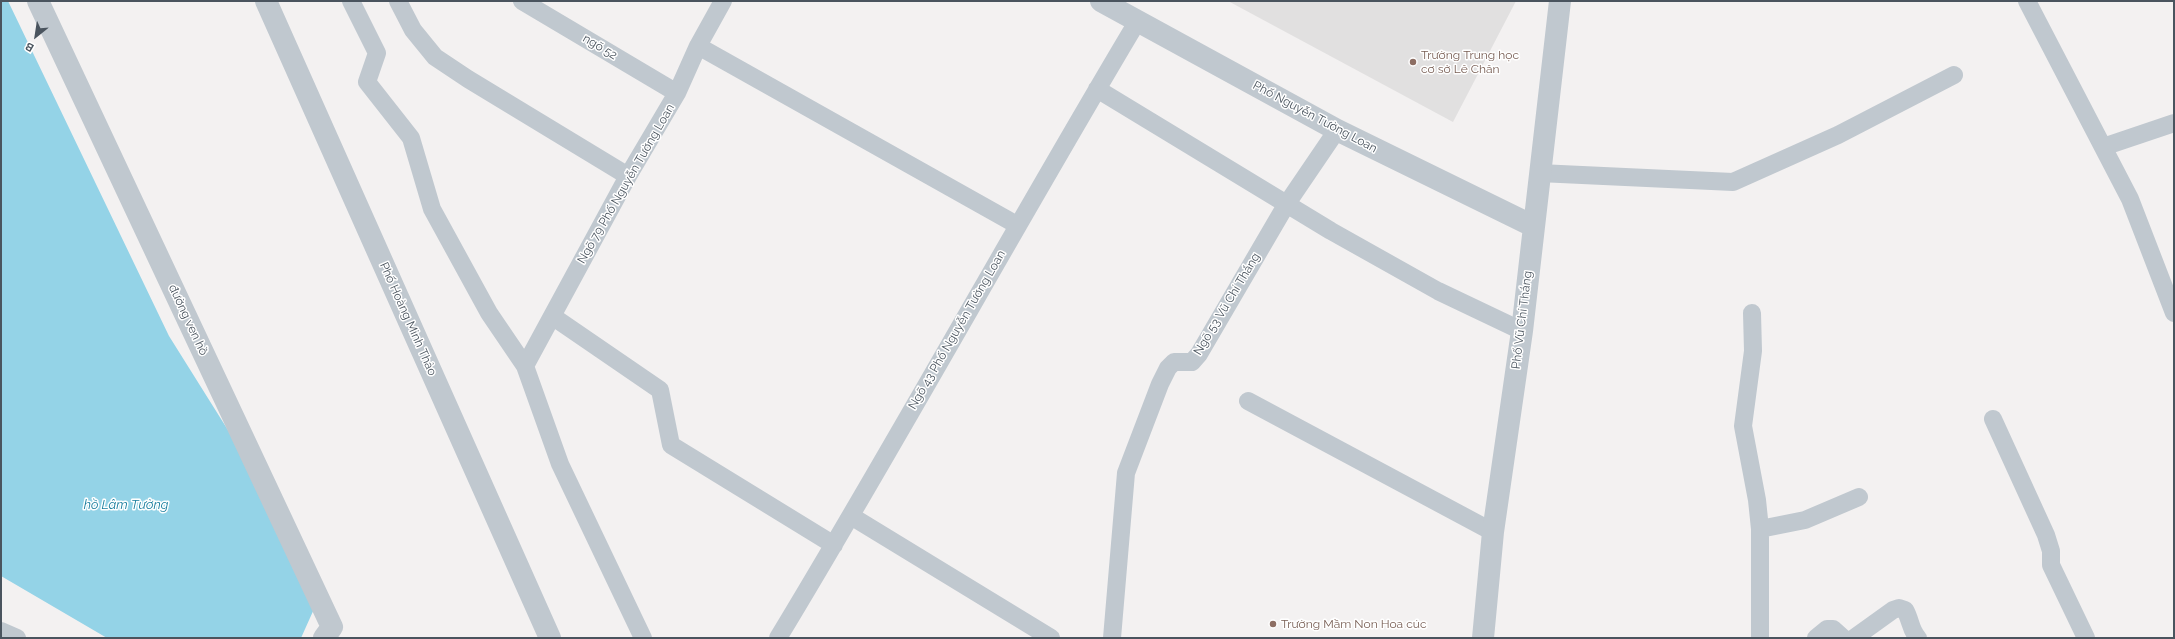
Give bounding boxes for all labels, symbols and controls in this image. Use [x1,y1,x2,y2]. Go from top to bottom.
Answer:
north arrow [16,16,56,56]
street label: ngõ 52 [580,31,620,63]
text: B [23,39,36,54]
place label: Trường Trung học cơ sở Lê Chân [1421,48,1519,76]
marker: Trường Trung học cơ sở Lê Chân [1408,57,1418,67]
street label: Phố Nguyễn Tường Loan [1250,78,1380,156]
street label: Ngõ 79 Phố Nguyễn Tường Loan [574,102,678,266]
street label: Ngõ 43 Phố Nguyễn Tường Loan [905,248,1009,412]
street label: Ngõ 53 Vũ Chí Thắng [1191,250,1263,358]
street label: Phố Hoàng Minh Thảo [376,260,440,378]
street label: Phố Vũ Chí Thắng [1509,270,1535,370]
street label: đường ven hồ [165,282,211,358]
water label: hồ Lâm Tường [84,497,168,513]
place label: Trường Mầm Non Hoa cúc [1281,617,1427,631]
marker: Trường Mầm Non Hoa cúc [1268,619,1278,629]

